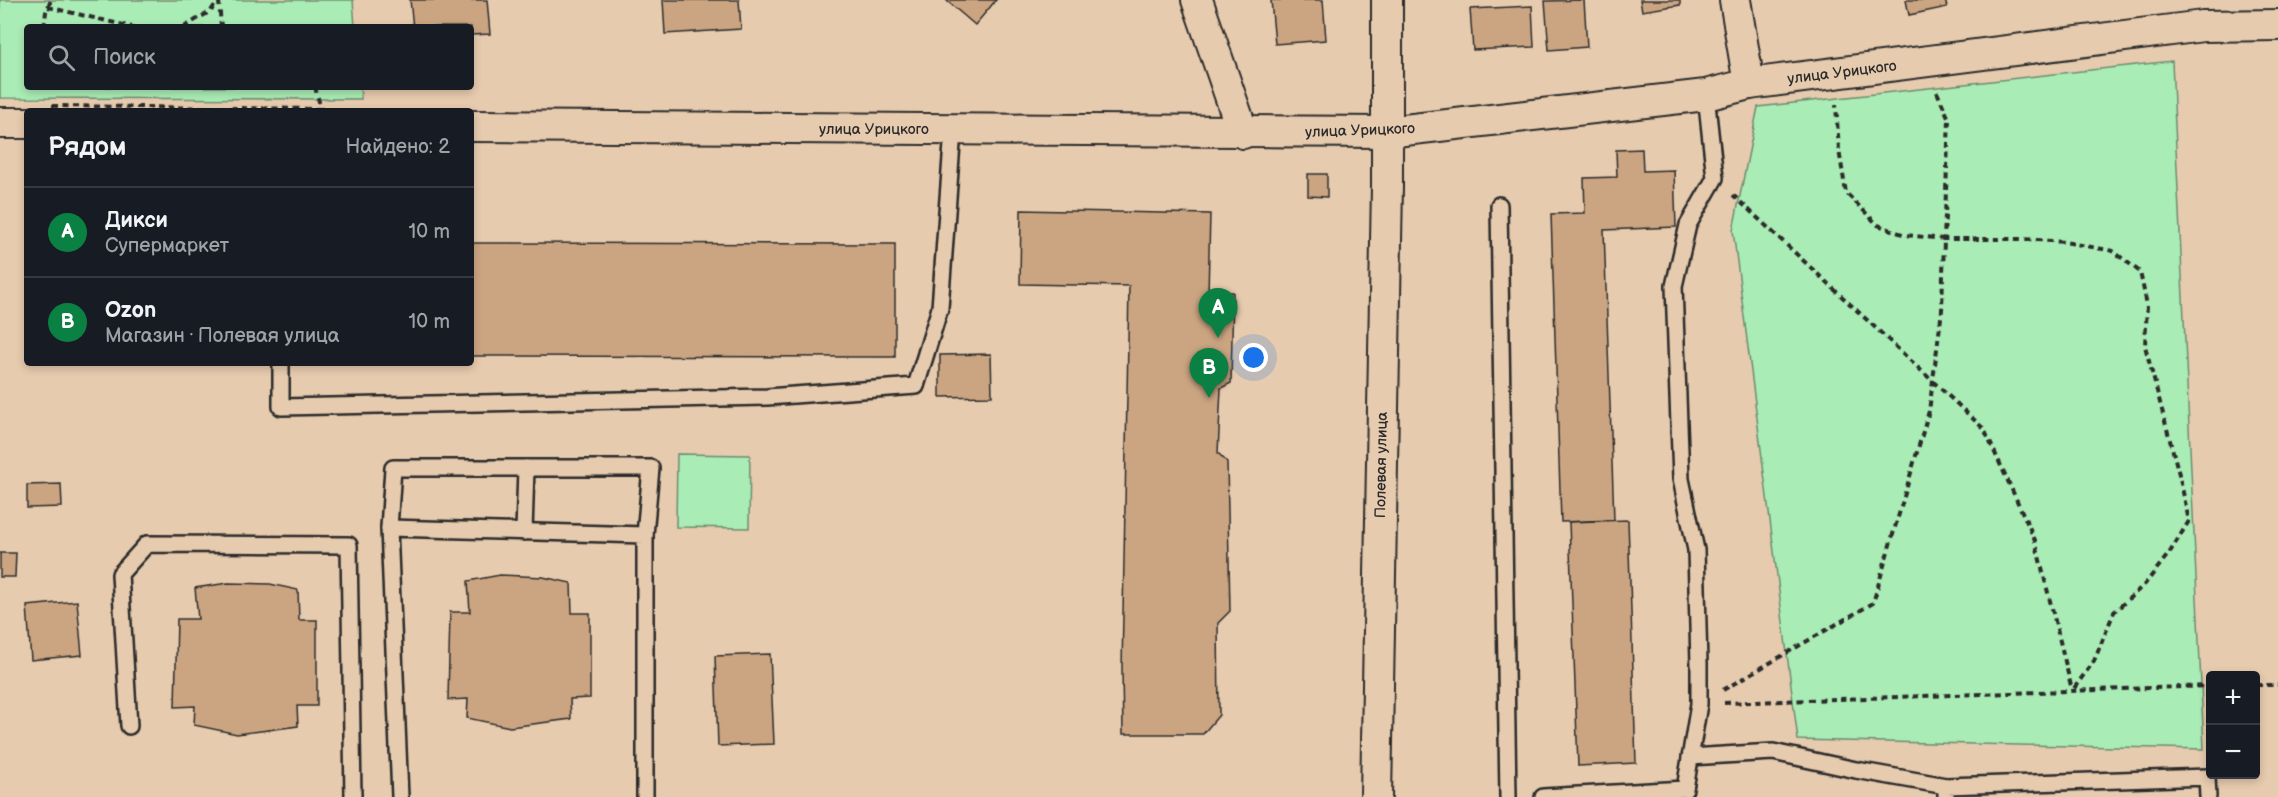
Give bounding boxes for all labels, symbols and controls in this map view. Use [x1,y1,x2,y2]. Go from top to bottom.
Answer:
search box [24,24,474,90]
icon: search [45,41,78,74]
text: Поиск [93,44,156,71]
street label: улица Урицкого [1786,56,1898,89]
street label: улица Урицкого [1305,119,1415,142]
street label: улица Урицкого [819,120,929,139]
text: Рядом [48,132,126,163]
text: Найдено: 2 [346,135,450,159]
text: Дикси [105,207,168,234]
text: A [61,220,74,244]
text: 10 m [409,220,450,244]
text: Супермаркет [105,234,229,258]
pin: A [1198,288,1238,338]
text: Ozon [105,297,156,324]
text: B [60,310,75,334]
text: 10 m [409,310,450,334]
text: Магазин · Полевая улица [105,324,340,348]
your location [1239,343,1268,372]
pin: B [1190,348,1228,398]
street label: Полевая улица [1371,412,1392,518]
map controls [2206,671,2260,779]
button: + [2206,671,2260,725]
button: − [2206,725,2260,779]

